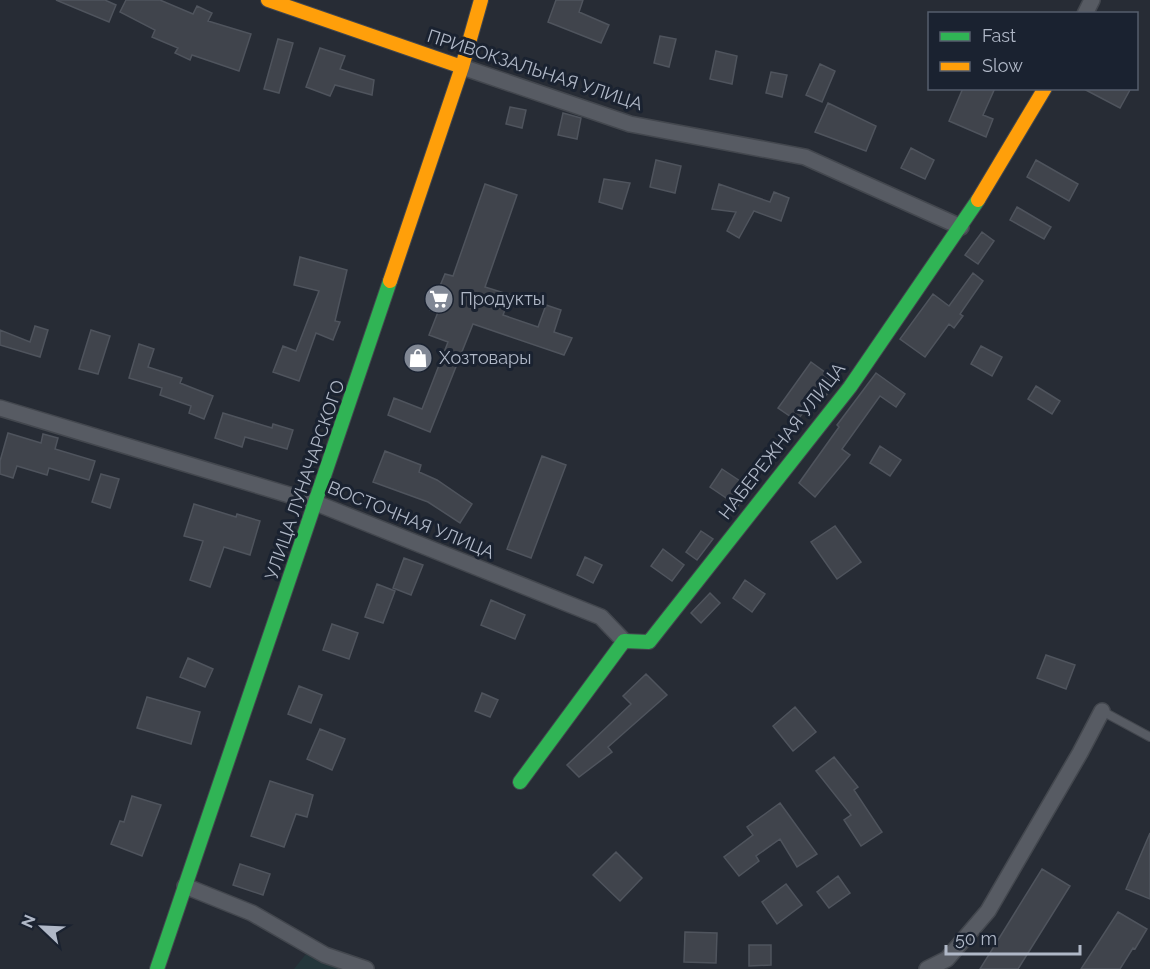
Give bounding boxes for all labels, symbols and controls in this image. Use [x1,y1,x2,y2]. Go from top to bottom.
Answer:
legend [928,12,1138,90]
street label: ПРИВОКЗАЛЬНАЯ УЛИЦА [425,25,645,114]
text: Fast [982,25,1016,46]
text: Slow [982,55,1023,76]
supermarket icon: Продукты [423,283,455,315]
place label: Продукты [460,288,545,309]
shop icon: Хозтовары [402,342,434,374]
place label: Хозтовары [439,347,531,368]
street label: НАБЕРЕЖНАЯ УЛИЦА [714,358,849,523]
street label: УЛИЦА ЛУНАЧАРСКОГО [260,377,349,583]
street label: ВОСТОЧНАЯ УЛИЦА [325,476,498,563]
north arrow [12,897,72,957]
text: N [18,912,40,931]
scale bar [946,918,1080,956]
text: 50 m [955,928,997,949]

